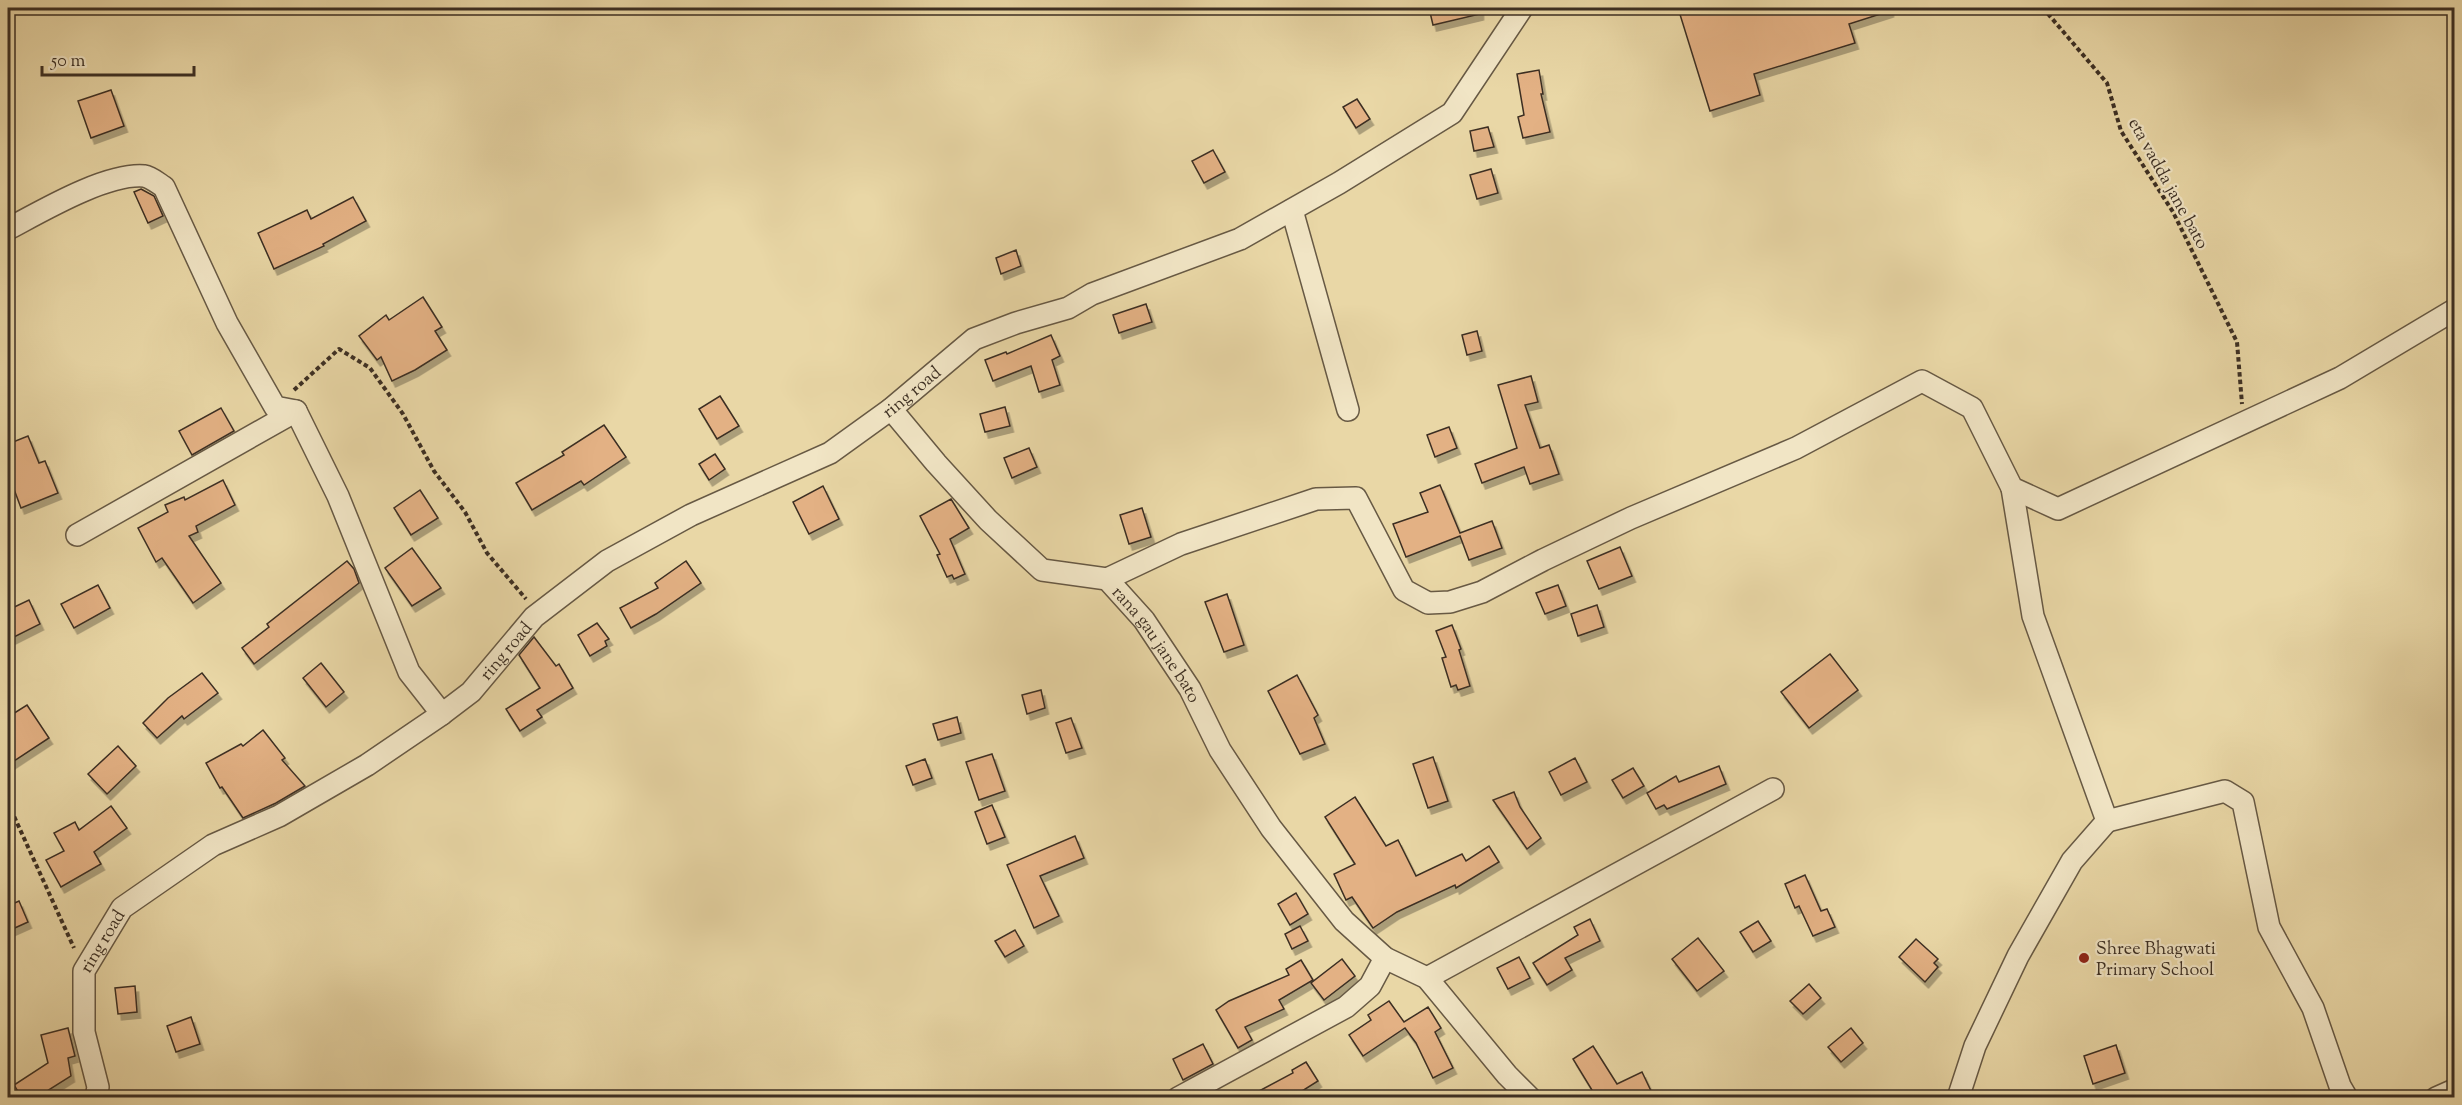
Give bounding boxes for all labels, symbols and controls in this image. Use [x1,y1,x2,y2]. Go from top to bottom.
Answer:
scale bar [42,39,194,77]
text: 50 m [50,49,86,75]
street label: eta vadda jane bato [2120,114,2214,254]
street label: ring road [878,361,948,426]
street label: rana gau jane bato [1104,581,1206,708]
street label: ring road [475,617,540,687]
street label: ring road [75,905,133,979]
place label: Shree Bhagwati Primary School [2096,937,2216,984]
marker: Shree Bhagwati Primary School [2077,951,2091,965]

